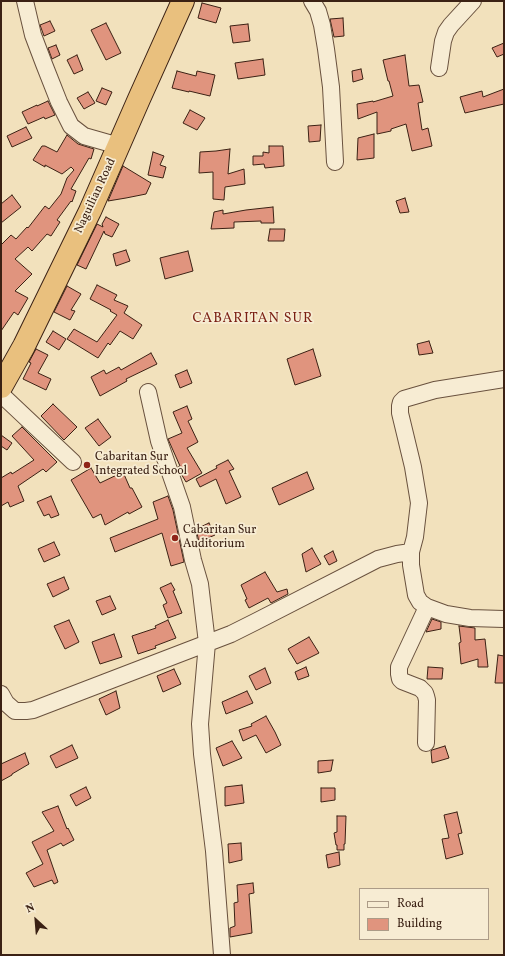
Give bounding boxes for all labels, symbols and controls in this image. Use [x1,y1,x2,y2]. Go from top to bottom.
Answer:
street label: Naguilian Road [72,156,120,236]
district label: CABARITAN SUR [192,311,314,327]
place label: Cabaritan Sur Integrated School [95,451,187,479]
marker: Cabaritan Sur Integrated School [82,460,92,470]
place label: Cabaritan Sur Auditorium [183,524,256,552]
marker: Cabaritan Sur Auditorium [170,533,180,543]
legend [359,888,489,940]
text: Road [397,896,424,912]
north arrow [16,900,56,940]
text: N [24,900,37,917]
text: Building [397,916,442,932]

